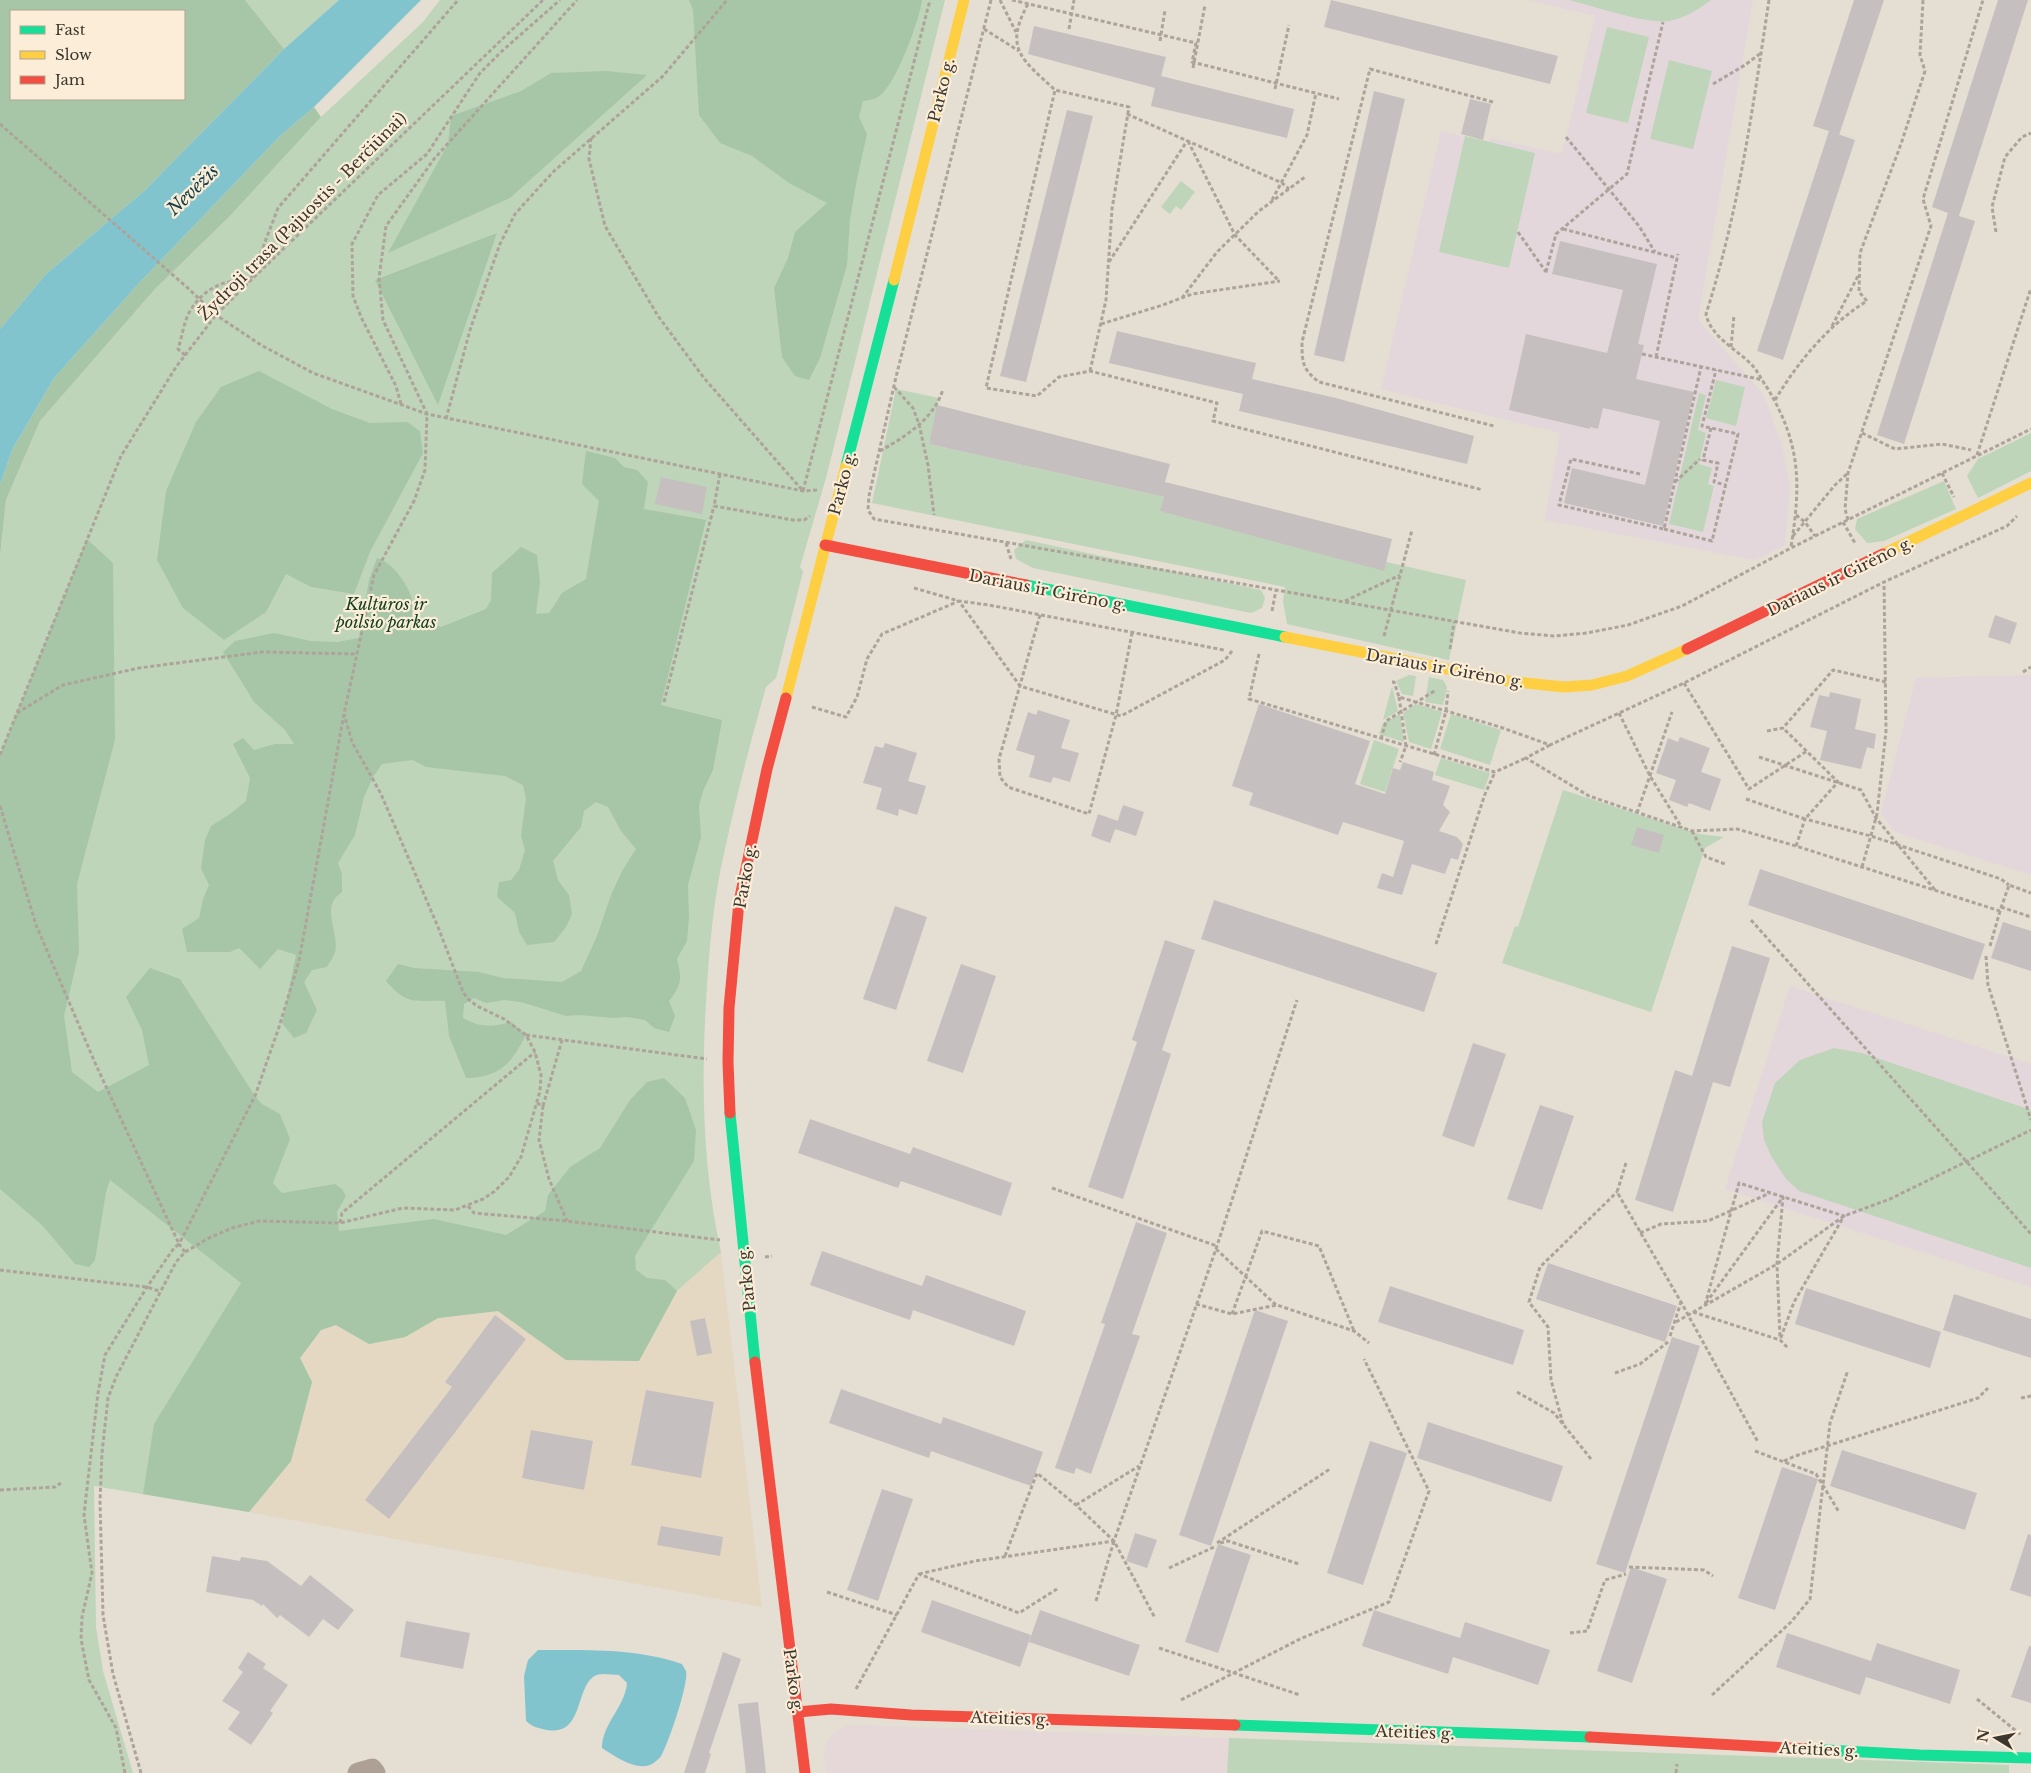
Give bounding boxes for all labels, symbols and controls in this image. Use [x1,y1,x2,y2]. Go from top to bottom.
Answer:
legend [10,10,185,100]
text: Fast [55,20,86,39]
text: Slow [55,45,92,64]
street label: Parko g. [923,56,959,124]
text: Jam [53,70,85,89]
street label: Žydroji trasa (Pajuostis - Berčiūnai) [194,108,410,324]
water label: Nevėžis [162,160,224,221]
street label: Parko g. [824,449,860,517]
street label: Dariaus ir Girėno g. [1763,532,1917,620]
street label: Dariaus ir Girėno g. [967,565,1129,615]
park label: Kultūros ir poilsio parkas [334,594,436,632]
street label: Dariaus ir Girėno g. [1364,644,1526,692]
street label: Parko g. [729,842,761,910]
street label: Parko g. [733,1245,759,1313]
street label: Parko g. [780,1647,808,1715]
street label: Ateities g. [969,1707,1050,1729]
north arrow [1971,1713,2021,1763]
street label: Ateities g. [1374,1721,1455,1743]
text: N [1973,1728,1993,1744]
street label: Ateities g. [1778,1737,1859,1761]

